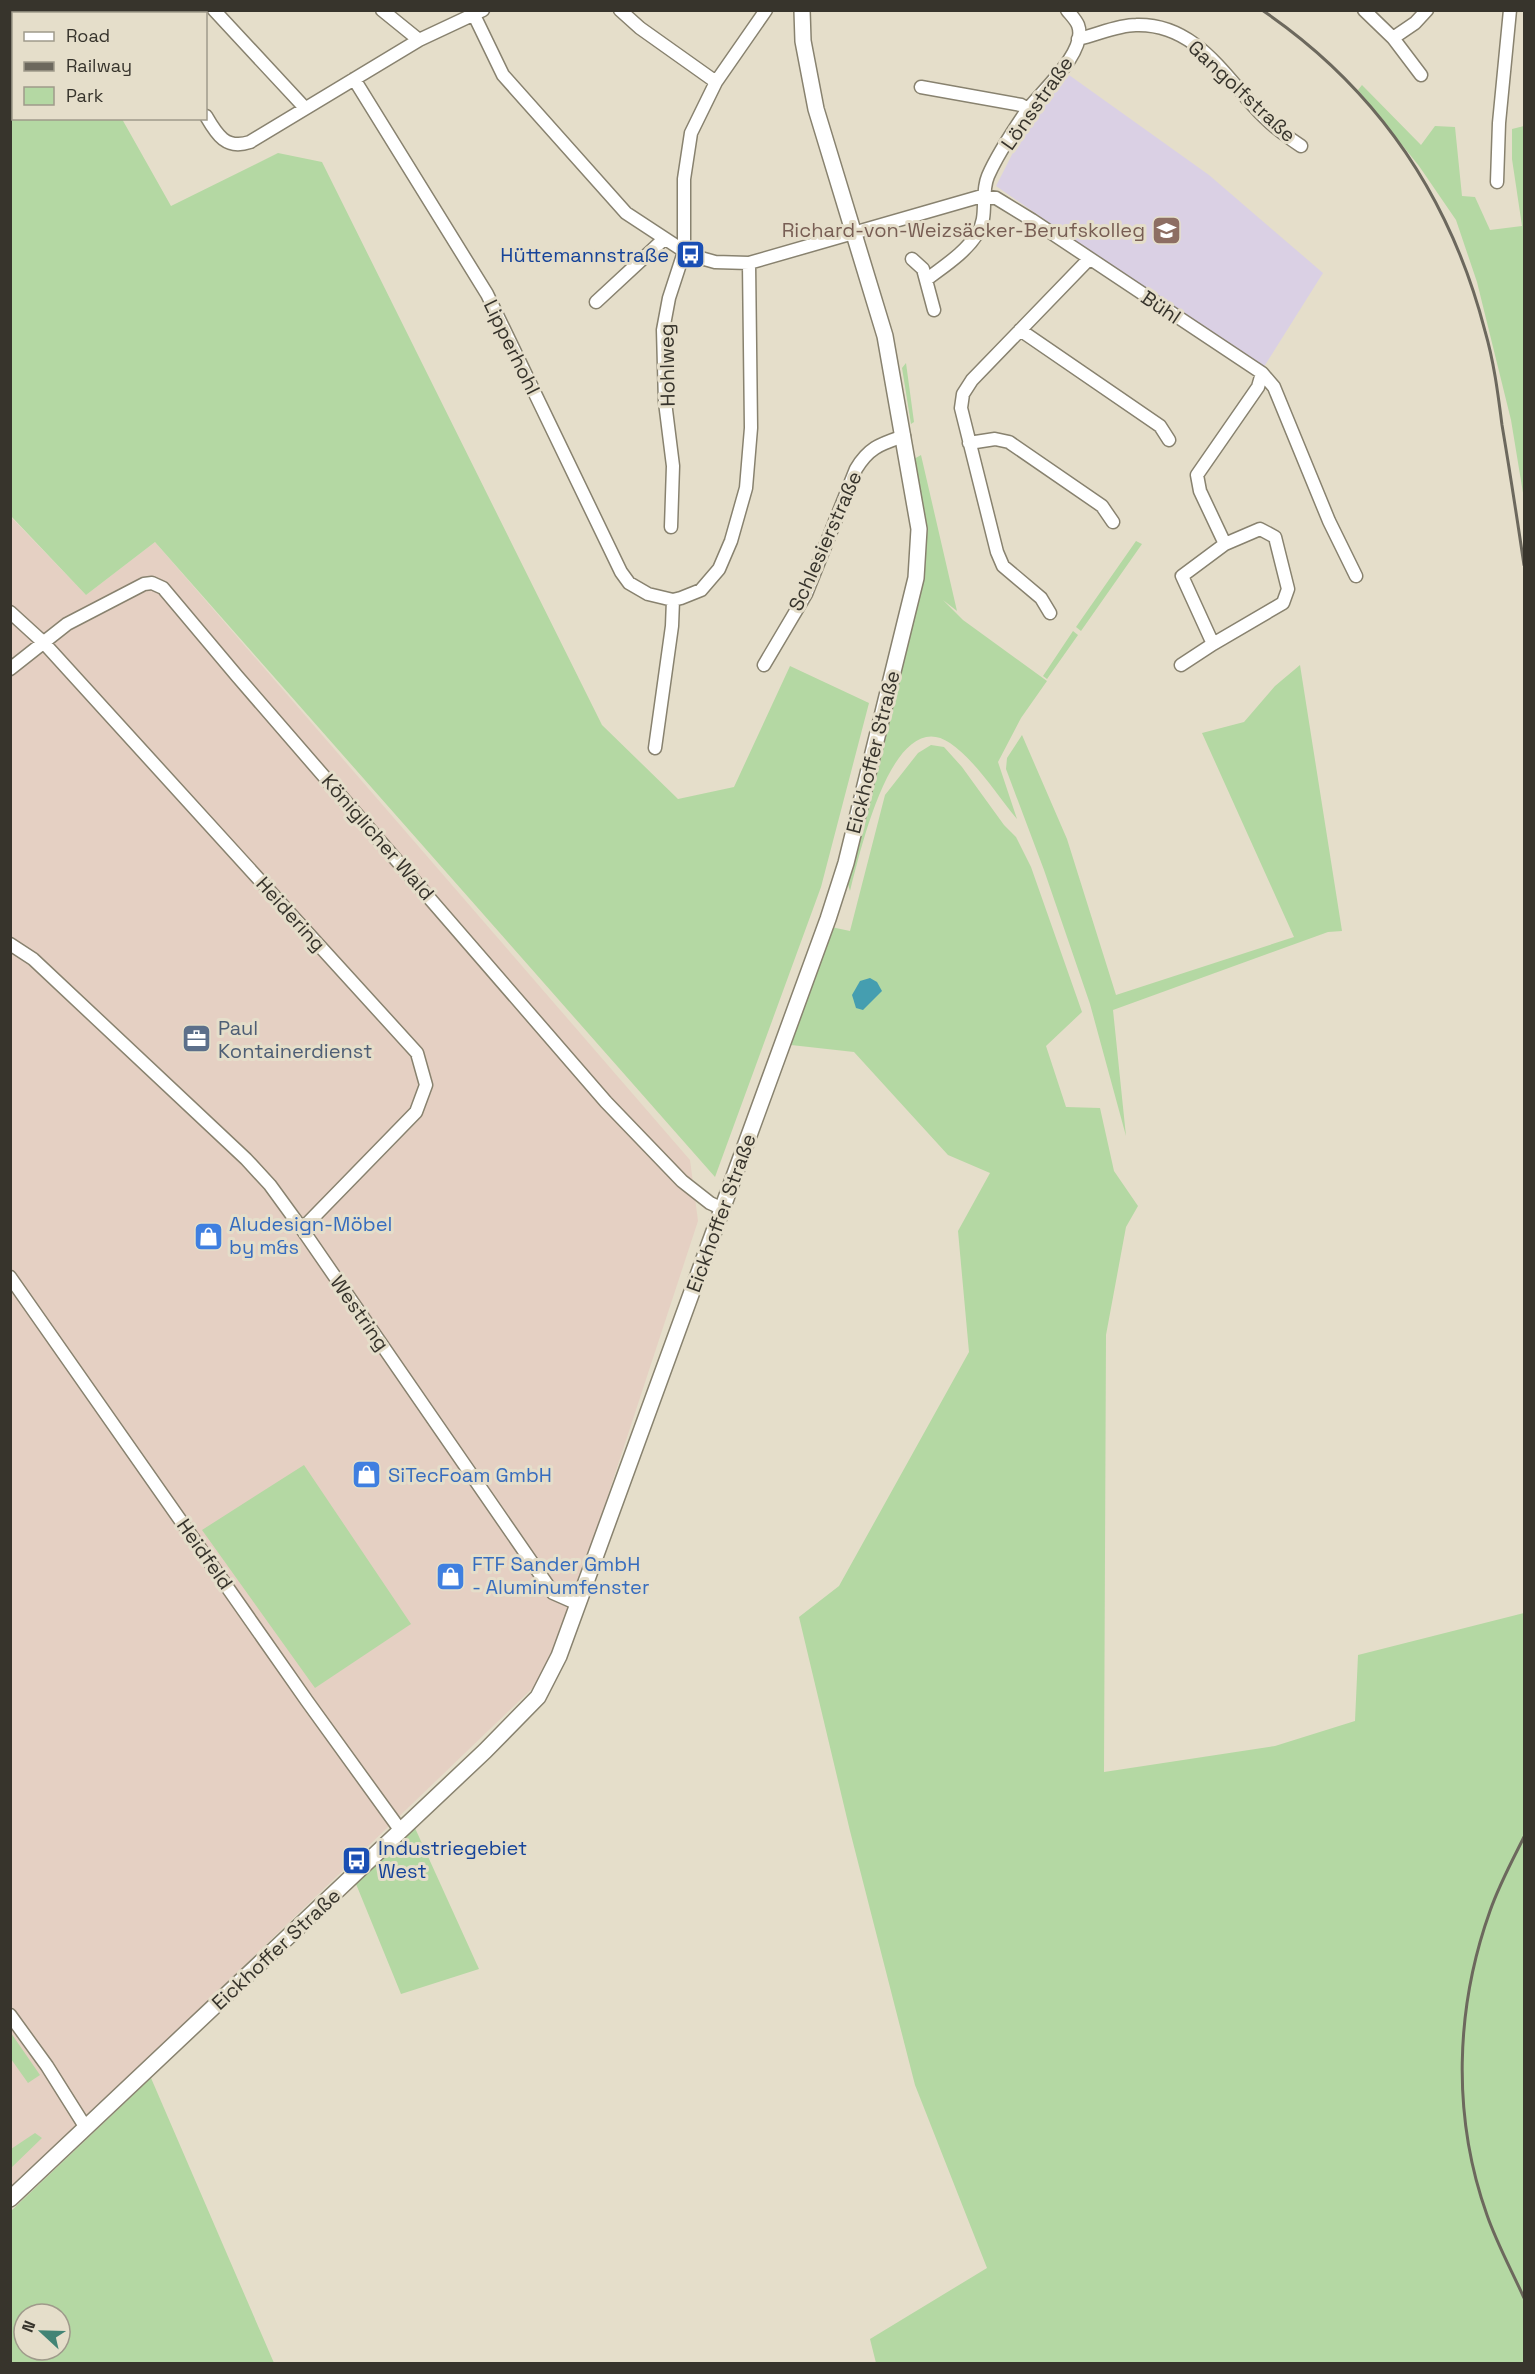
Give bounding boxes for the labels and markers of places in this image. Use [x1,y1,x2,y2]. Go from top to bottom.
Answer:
school or university icon: Richard-von-Weizsäcker-Berufskolleg [1150,214,1182,246]
place label: Richard-von-Weizsäcker-Berufskolleg [782,217,1145,243]
bus stop icon: Hüttemannstraße [674,239,706,271]
place label: Hüttemannstraße [500,242,669,268]
place label: Paul Kontainerdienst [218,1015,372,1064]
office icon: Paul Kontainerdienst [181,1023,213,1055]
place label: Aludesign-Möbel by m&s [229,1211,392,1260]
shop icon: Aludesign-Möbel by m&s [192,1220,224,1252]
shop icon: SiTecFoam GmbH [351,1459,383,1491]
place label: SiTecFoam GmbH [388,1462,552,1488]
place label: FTF Sander GmbH - Aluminumfenster [472,1551,650,1600]
shop icon: FTF Sander GmbH - Aluminumfenster [435,1560,467,1592]
place label: Industriegebiet West [378,1835,527,1884]
bus stop icon: Industriegebiet West [341,1844,373,1876]

